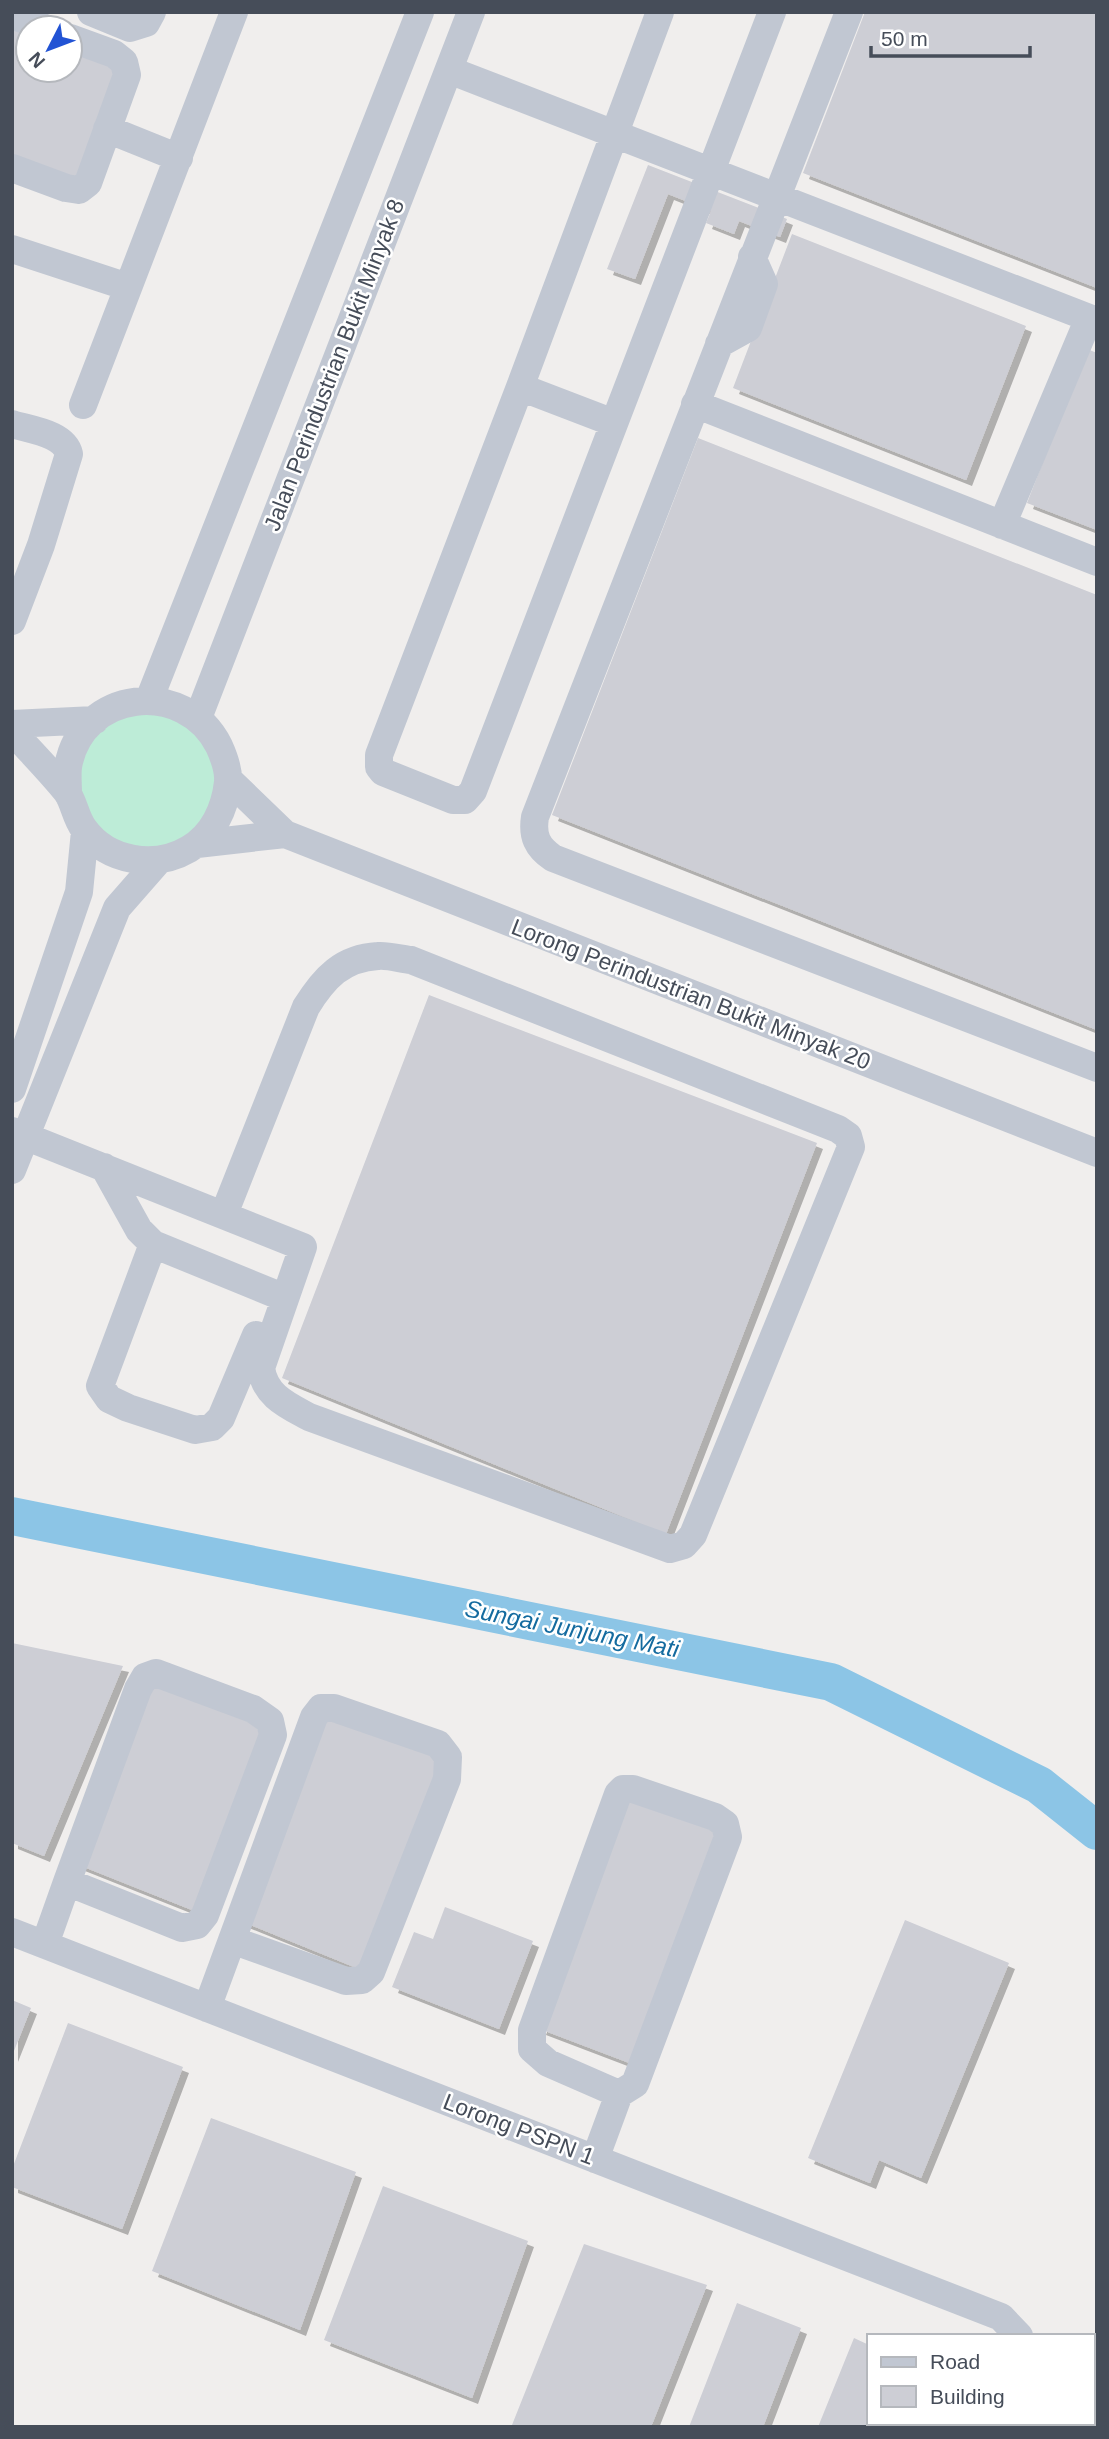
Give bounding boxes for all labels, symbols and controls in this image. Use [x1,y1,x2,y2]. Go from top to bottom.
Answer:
north arrow [14,14,84,84]
scale bar [871,14,1030,58]
text: 50 m [881,27,928,50]
text: N [24,48,49,72]
street label: Jalan Perindustrian Bukit Minyak 8 [259,196,409,534]
street label: Lorong Perindustrian Bukit Minyak 20 [508,913,874,1075]
water label: Sungai Junjung Mati [463,1595,682,1663]
street label: Lorong PSPN 1 [440,2088,598,2170]
legend [867,2334,1095,2425]
text: Road [930,2350,980,2373]
text: Building [930,2385,1005,2408]

